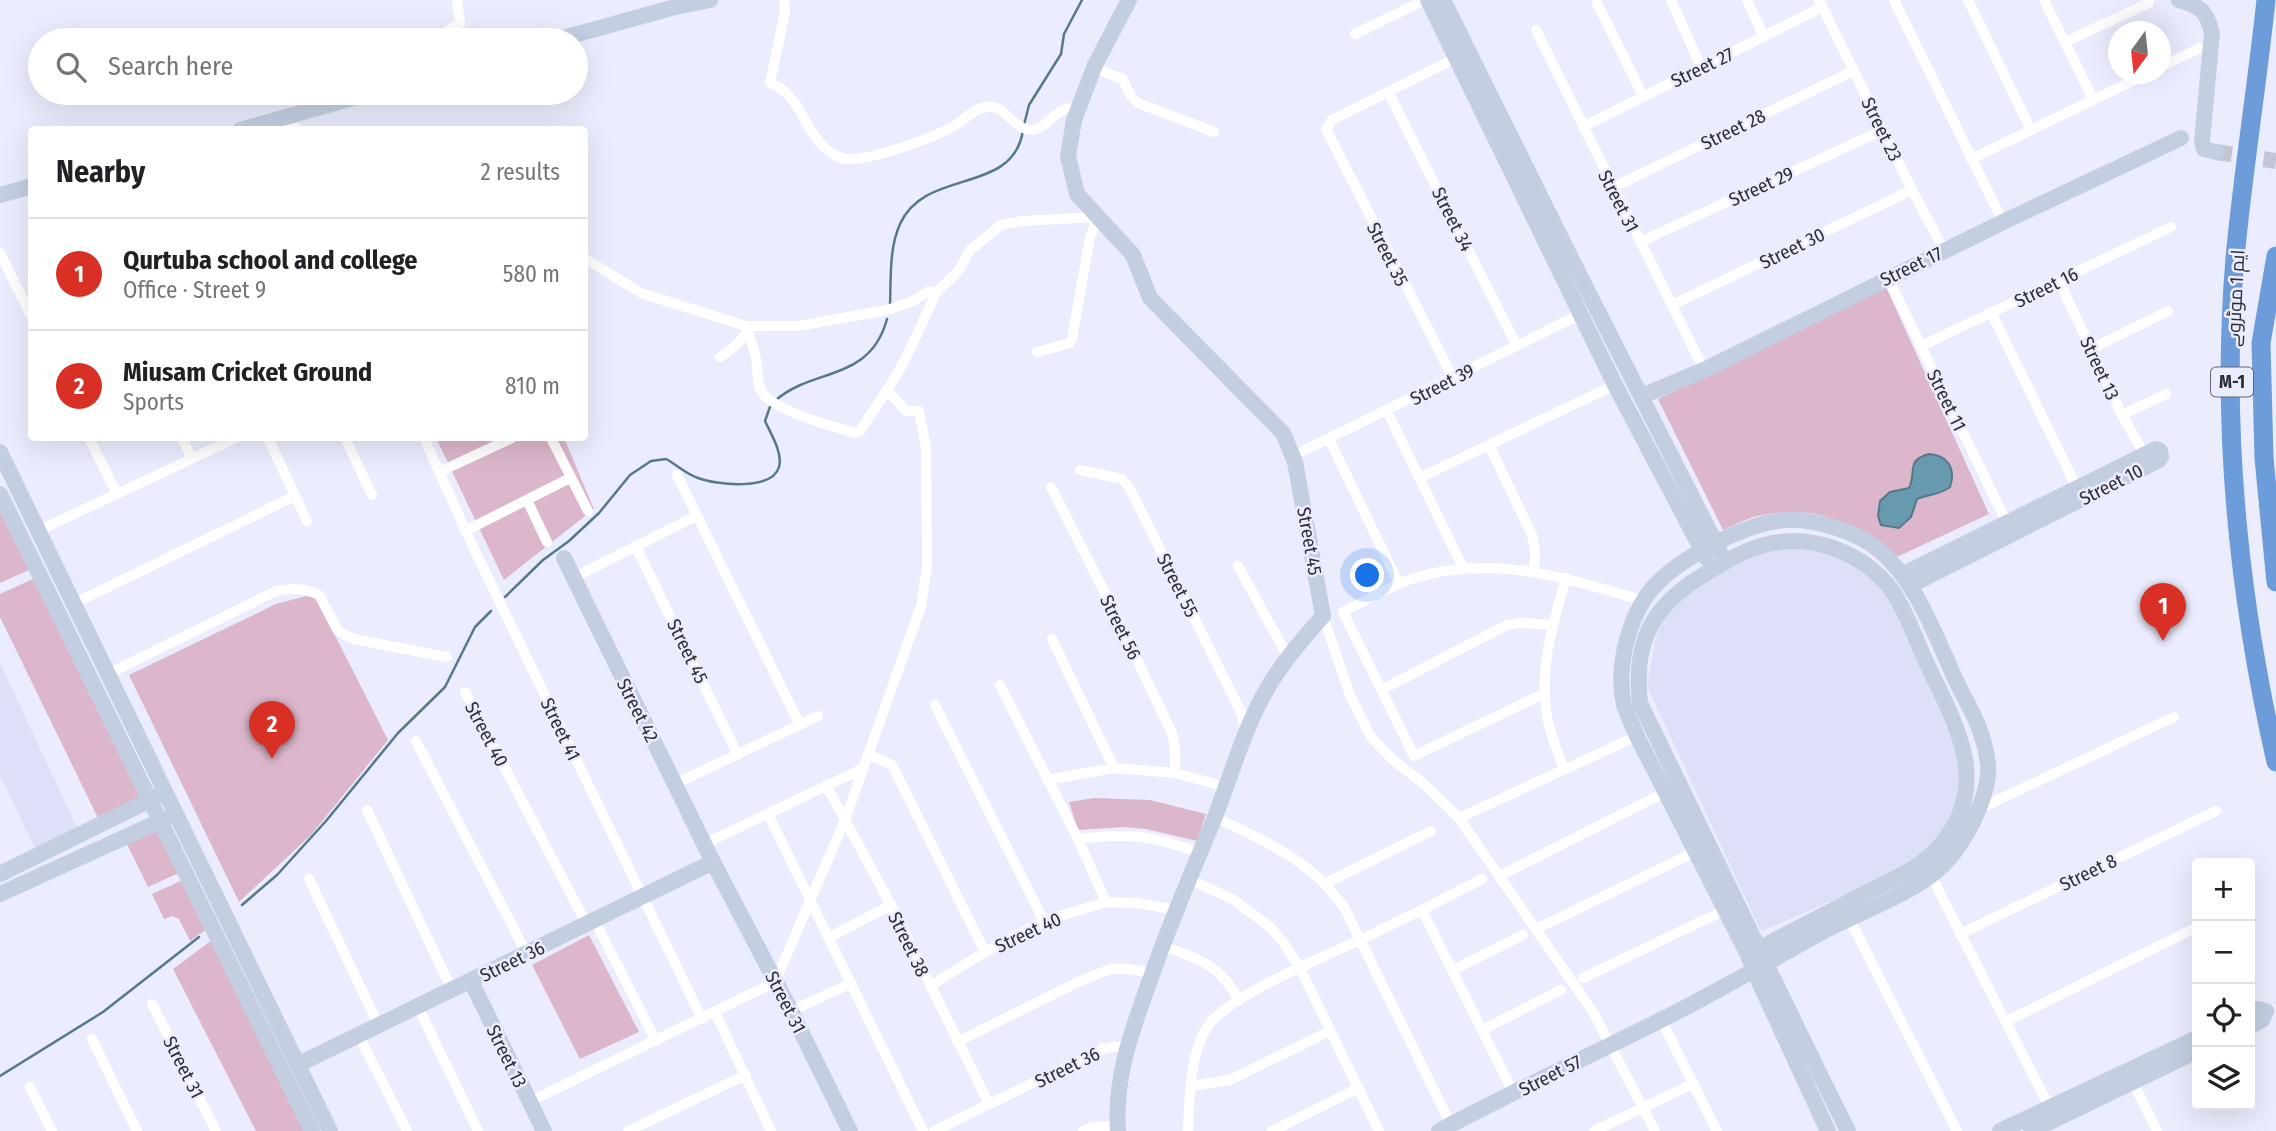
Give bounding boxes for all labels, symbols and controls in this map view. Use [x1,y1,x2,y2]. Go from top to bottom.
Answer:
north arrow [2108,21,2171,84]
search box [28,28,588,105]
street label: Street 27 [1667,42,1738,93]
icon: search [52,48,90,86]
text: Search here [108,51,233,82]
street label: Street 23 [1856,94,1907,165]
street label: Street 28 [1697,104,1769,155]
text: Nearby [56,154,145,190]
text: 2 results [480,158,560,186]
street label: Street 29 [1725,162,1797,211]
street label: Street 31 [1593,166,1644,236]
street label: Street 34 [1427,183,1478,255]
street label: Street 35 [1362,218,1413,290]
street label: Street 30 [1756,223,1829,274]
street label: Street 17 [1876,241,1946,291]
text: Qurtuba school and college [123,245,418,276]
street label: ایم 1 موٹروے [2221,249,2252,347]
text: 1 [74,260,84,288]
text: 580 m [503,260,560,288]
street label: Street 16 [2011,262,2082,313]
text: Office · Street 9 [123,276,266,304]
street label: Street 13 [2075,333,2124,404]
text: Miusam Cricket Ground [123,357,372,388]
street label: Street 39 [1406,359,1478,410]
street label: Street 11 [1922,366,1971,435]
road number: M-1 [2211,368,2253,396]
text: 2 [74,372,84,400]
text: 810 m [505,372,560,400]
text: Sports [123,388,184,416]
street label: Street 10 [2075,459,2147,510]
street label: Street 45 [1292,505,1327,577]
street label: Street 55 [1152,549,1203,621]
your location [1350,558,1384,592]
pin: 1 [2140,583,2186,641]
street label: Street 56 [1095,591,1146,663]
street label: Street 45 [662,615,713,687]
street label: Street 42 [612,674,663,746]
street label: Street 41 [536,694,586,764]
street label: Street 40 [460,698,513,771]
pin: 2 [249,701,295,759]
street label: Street 8 [2056,849,2121,896]
map controls [2192,858,2255,1110]
button: + [2192,858,2255,921]
street label: Street 40 [992,907,1065,958]
street label: Street 38 [883,908,934,980]
button: − [2192,921,2255,984]
street label: Street 36 [476,936,548,987]
street label: Street 31 [760,967,811,1037]
button: locate [2192,984,2255,1047]
street label: Street 13 [481,1021,532,1091]
street label: Street 31 [158,1032,209,1102]
street label: Street 36 [1031,1042,1103,1093]
button: layers [2192,1047,2255,1110]
street label: Street 57 [1515,1050,1586,1101]

